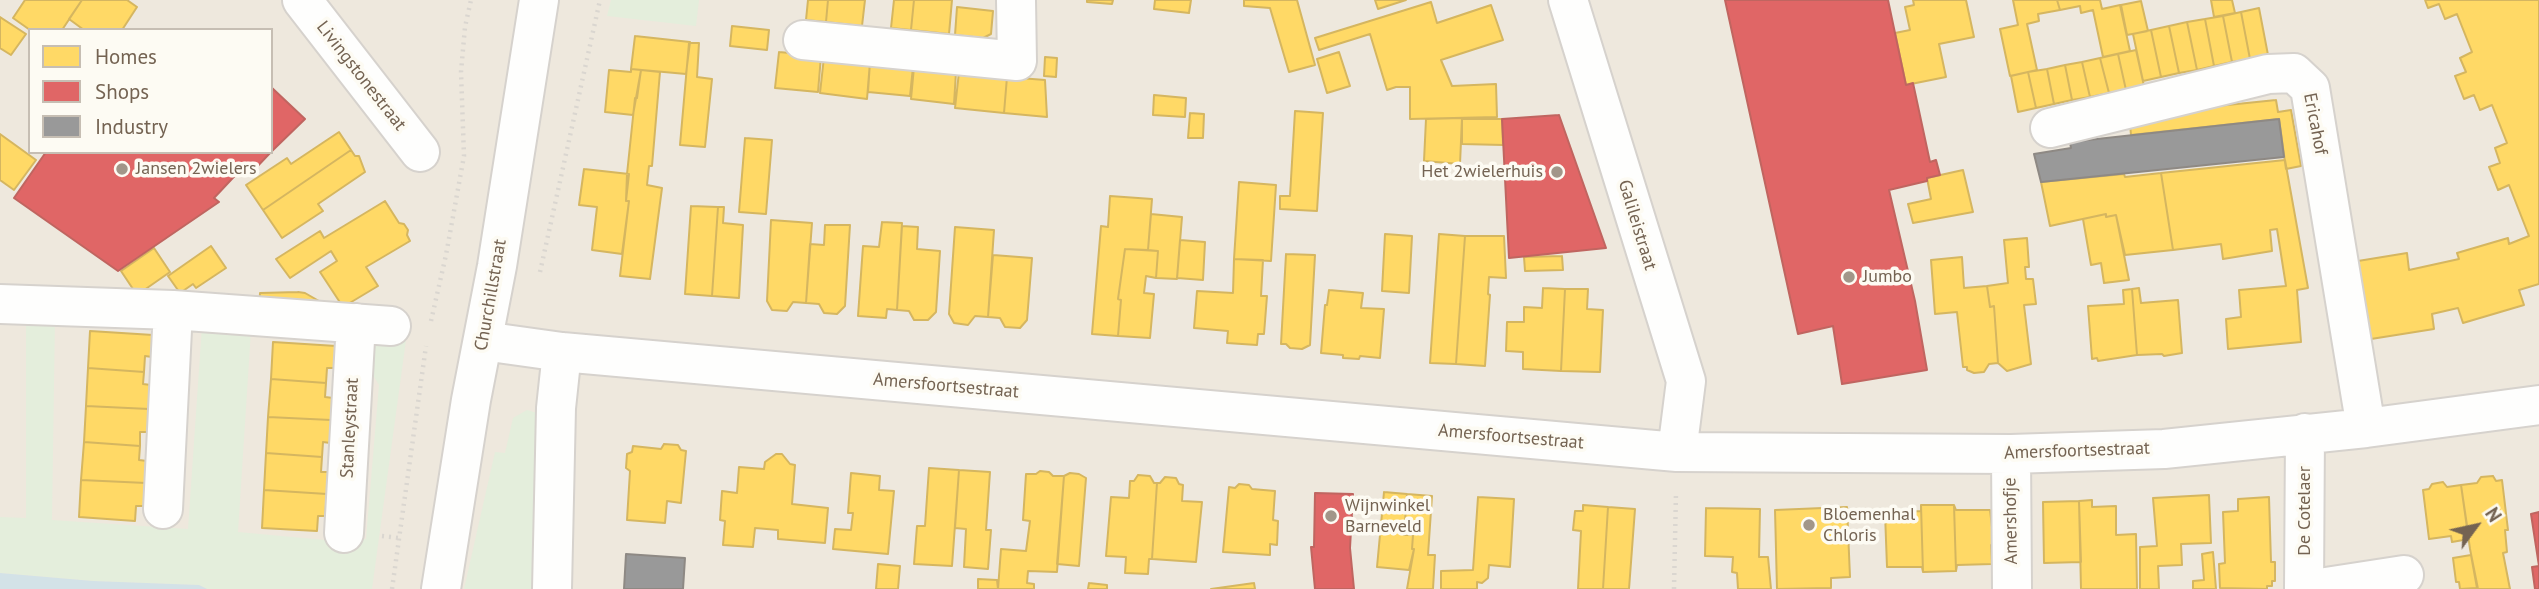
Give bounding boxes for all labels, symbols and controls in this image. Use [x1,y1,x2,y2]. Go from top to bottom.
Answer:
street label: Livingstonestraat [312,17,410,135]
legend [28,28,273,154]
text: Homes [95,43,157,70]
text: Shops [95,78,149,105]
street label: Ericahof [2298,91,2332,157]
text: Industry [95,113,168,140]
place label: Jansen 2wielers [136,158,256,180]
marker: Jansen 2wielers [114,161,130,177]
place label: Het 2wielerhuis [1421,161,1543,183]
marker: Het 2wielerhuis [1549,164,1565,180]
street label: Galileistraat [1613,177,1661,273]
street label: Churchillstraat [471,237,511,353]
place label: Jumbo [1863,266,1912,288]
marker: Jumbo [1841,269,1857,285]
street label: Amersfoortsestraat [872,369,1020,403]
street label: Stanleystraat [337,377,363,479]
street label: Amersfoortsestraat [1437,420,1585,454]
street label: Amersfoortsestraat [2004,438,2150,464]
street label: De Cotelaer [2294,466,2316,556]
street label: Amershofje [1999,477,2023,565]
north arrow [2441,491,2511,561]
place label: Wijnwinkel Barneveld [1345,495,1430,538]
text: N [2480,503,2507,526]
place label: Bloemenhal Chloris [1823,504,1915,546]
marker: Wijnwinkel Barneveld [1323,508,1339,524]
marker: Bloemenhal Chloris [1801,517,1817,533]

